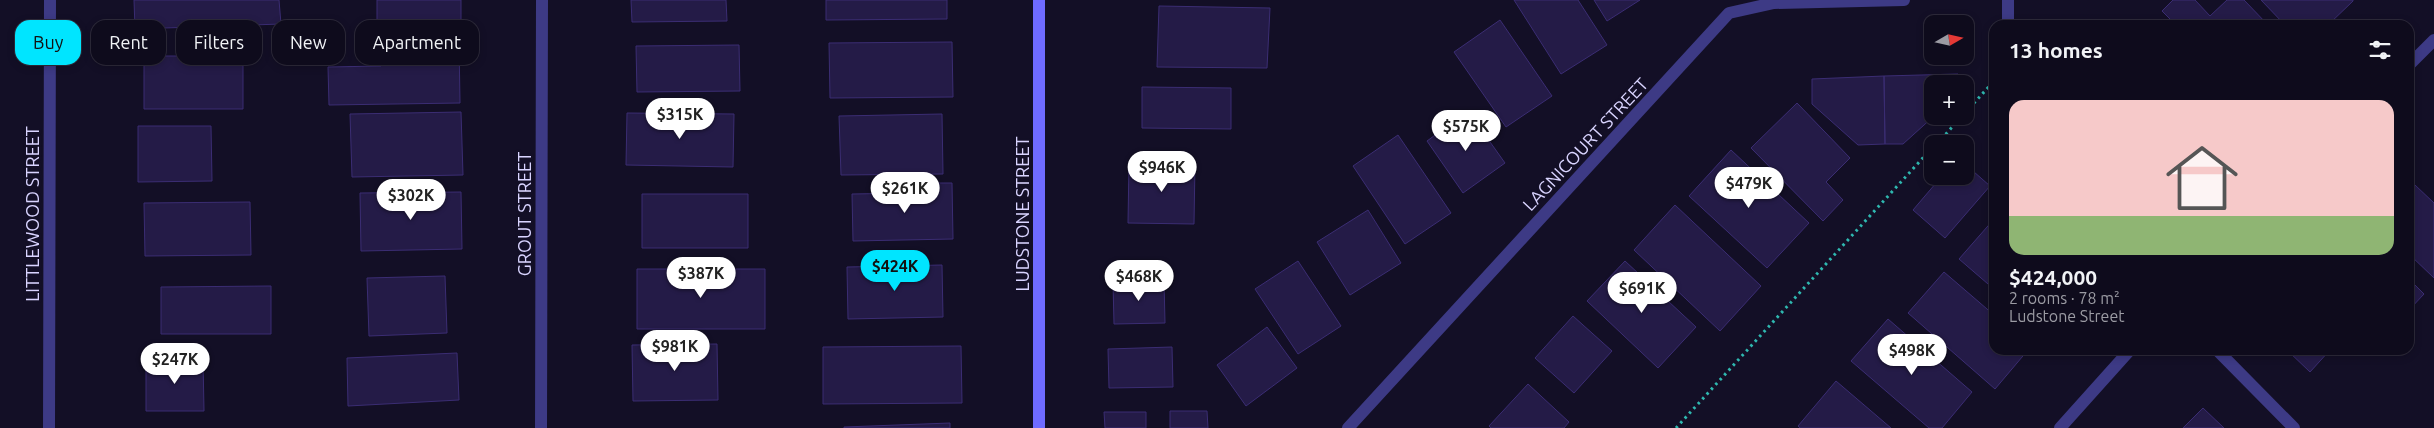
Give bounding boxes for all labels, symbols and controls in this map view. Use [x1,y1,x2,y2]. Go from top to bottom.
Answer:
north arrow [1924,15,1974,65]
map controls [1924,15,1974,185]
chip: Buy [15,20,81,65]
chip: Rent [91,20,166,65]
chip: Filters [176,20,262,65]
chip: New [272,20,345,65]
chip: Apartment [355,20,479,65]
icon: filters [2366,36,2394,64]
text: 13 homes [2009,38,2103,62]
street label: LAGNICOURT STREET [1518,74,1652,214]
button: + [1924,75,1974,125]
pin: $315K [645,98,715,140]
text: $315K [657,105,703,123]
pin: $575K [1431,110,1501,152]
text: $575K [1443,117,1489,135]
street label: LITTLEWOOD STREET [22,126,42,302]
icon: home [2157,133,2247,223]
button: − [1924,135,1974,185]
street label: LUDSTONE STREET [1012,136,1032,292]
pin: $946K [1127,150,1197,193]
street label: GROUT STREET [514,152,534,276]
text: $946K [1139,158,1185,176]
pin: $479K [1714,166,1784,209]
pin: $261K [870,172,940,214]
text: $479K [1726,174,1772,192]
pin: $302K [376,178,446,221]
text: $261K [882,179,928,197]
text: $302K [388,186,434,204]
pin: $424K [860,250,930,292]
pin: $387K [666,256,736,299]
text: $424K [872,257,918,275]
pin: $468K [1104,260,1174,302]
text: $387K [678,264,724,282]
text: $424,000 [2009,265,2097,289]
text: $468K [1116,267,1162,285]
pin: $691K [1607,272,1677,314]
text: $691K [1619,279,1665,297]
text: 2 rooms · 78 m² [2009,289,2120,307]
text: Ludstone Street [2009,307,2125,325]
pin: $981K [640,330,710,372]
pin: $498K [1877,334,1947,376]
text: $981K [652,337,698,355]
text: $498K [1889,341,1935,359]
pin: $247K [140,342,210,385]
text: $247K [152,350,198,368]

